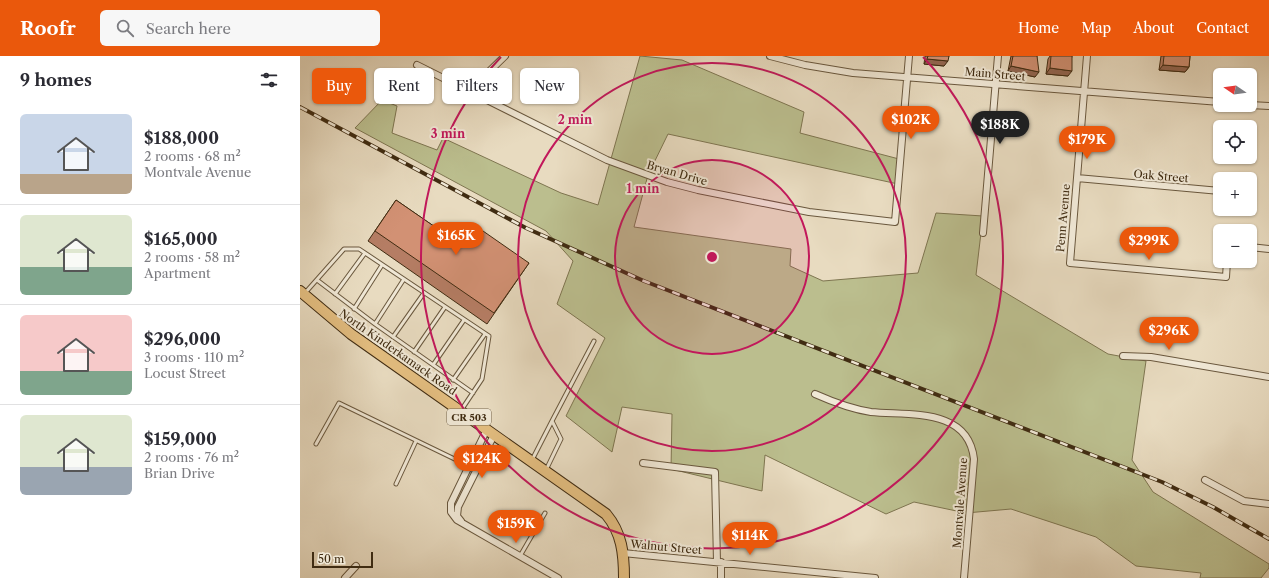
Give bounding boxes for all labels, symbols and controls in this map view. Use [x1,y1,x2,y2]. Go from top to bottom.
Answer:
search box [100,10,380,46]
text: Roofr [20,17,76,40]
icon: search [114,17,136,39]
text: Search here [146,19,231,38]
text: Home [1018,19,1059,37]
text: Map [1081,19,1111,37]
text: About [1133,19,1174,37]
text: Contact [1196,19,1249,37]
street label: Main Street [964,64,1026,84]
chip: Buy [312,68,366,104]
chip: Rent [374,68,434,104]
chip: Filters [442,68,512,104]
chip: New [520,68,579,104]
north arrow [1213,68,1257,112]
map controls [1213,68,1257,268]
icon: filters [258,69,280,91]
text: 9 homes [20,70,92,90]
pin: $102K [883,106,939,140]
text: $102K [891,111,931,127]
pin: $188K [972,111,1028,145]
text: 2 min [558,112,593,127]
text: $188K [980,116,1020,132]
button: locate [1213,120,1257,164]
text: 3 min [431,126,466,141]
pin: $179K [1059,126,1115,160]
text: $188,000 [144,128,219,148]
icon: home [52,130,100,178]
text: $179K [1068,131,1106,147]
text: 2 rooms · 68 m² [144,148,241,164]
street label: Bryan Drive [645,158,709,188]
text: Montvale Avenue [144,164,251,180]
street label: Oak Street [1133,167,1189,185]
button: + [1213,172,1257,216]
text: 1 min [627,181,660,196]
street label: Penn Avenue [1053,183,1073,253]
pin: $165K [428,222,484,256]
button: − [1213,224,1257,268]
text: $165K [437,227,475,243]
pin: $299K [1121,227,1177,261]
text: $165,000 [144,229,218,249]
icon: home [52,231,100,279]
text: $299K [1129,232,1169,248]
text: 2 rooms · 58 m² [144,249,240,265]
centre of rings [705,250,719,264]
text: Apartment [144,265,211,281]
street label: North Kinderkamack Road [337,306,460,398]
pin: $296K [1141,317,1197,351]
text: $296K [1149,322,1189,338]
text: $296,000 [144,329,221,349]
icon: home [52,331,100,379]
text: 3 rooms · 110 m² [144,349,244,365]
text: Locust Street [144,365,226,381]
road number: CR 503 [447,409,491,425]
text: $159,000 [144,429,217,449]
icon: home [52,431,100,479]
pin: $124K [454,445,510,479]
text: 2 rooms · 76 m² [144,449,239,465]
text: $124K [463,450,501,466]
street label: Montvale Avenue [950,457,970,549]
text: Brian Drive [144,465,215,481]
pin: $159K [488,510,544,544]
text: $159K [497,515,535,531]
pin: $114K [722,522,778,556]
text: $114K [731,527,769,543]
street label: Walnut Street [629,537,702,557]
scale bar [312,550,373,569]
text: 50 m [318,552,344,566]

